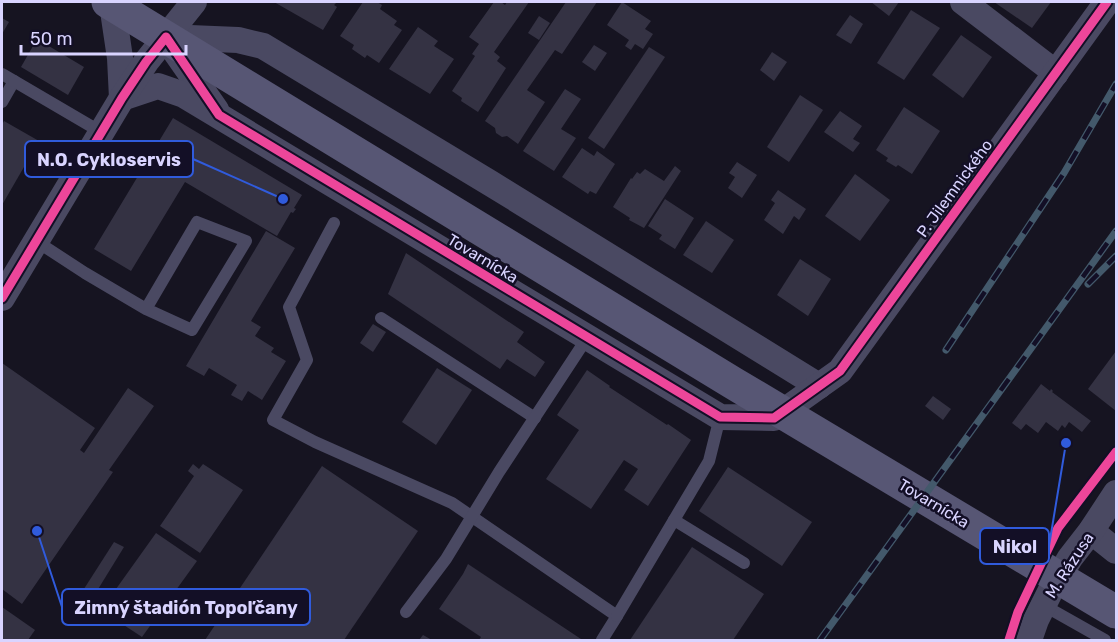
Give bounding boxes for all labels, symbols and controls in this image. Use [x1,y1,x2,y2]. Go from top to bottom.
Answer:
scale bar [21,18,186,56]
text: 50 m [30,28,73,50]
street label: P. Jilemnického [913,136,996,241]
callout: N.O. Cykloservis [25,141,193,177]
text: N.O. Cykloservis [37,149,181,171]
street label: Tovarnícka [444,230,522,287]
street label: Tovarnícka [895,475,973,532]
callout: Nikol [980,528,1049,564]
street label: M. Rázusa [1041,529,1098,602]
text: Nikol [993,536,1037,558]
callout: Zimný štadión Topoľčany [62,589,310,625]
text: Zimný štadión Topoľčany [74,597,298,619]

